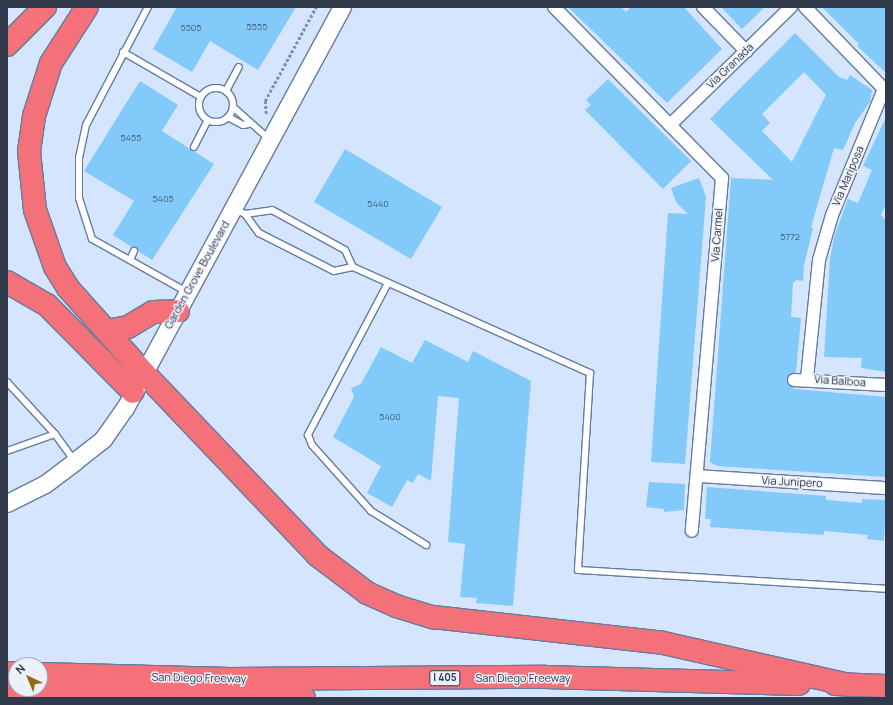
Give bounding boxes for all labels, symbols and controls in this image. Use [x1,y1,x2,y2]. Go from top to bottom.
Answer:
house number: 5555 [247,22,267,32]
house number: 5505 [180,23,202,33]
street label: Via Granada [704,40,756,92]
house number: 5455 [121,133,141,143]
street label: Via Mariposa [829,144,867,208]
house number: 5405 [152,194,174,204]
house number: 5440 [367,199,389,209]
street label: Via Carmel [709,208,725,262]
street label: Garden Grove Boulevard [162,219,232,331]
house number: 5772 [780,232,800,242]
street label: Via Balboa [814,373,866,389]
house number: 5400 [379,412,401,422]
street label: Via Junipero [761,474,823,490]
north arrow [8,657,48,697]
text: N [12,661,28,677]
road number: I 405 [429,670,461,686]
street label: San Diego Freeway [151,671,247,685]
street label: San Diego Freeway [476,671,570,685]

